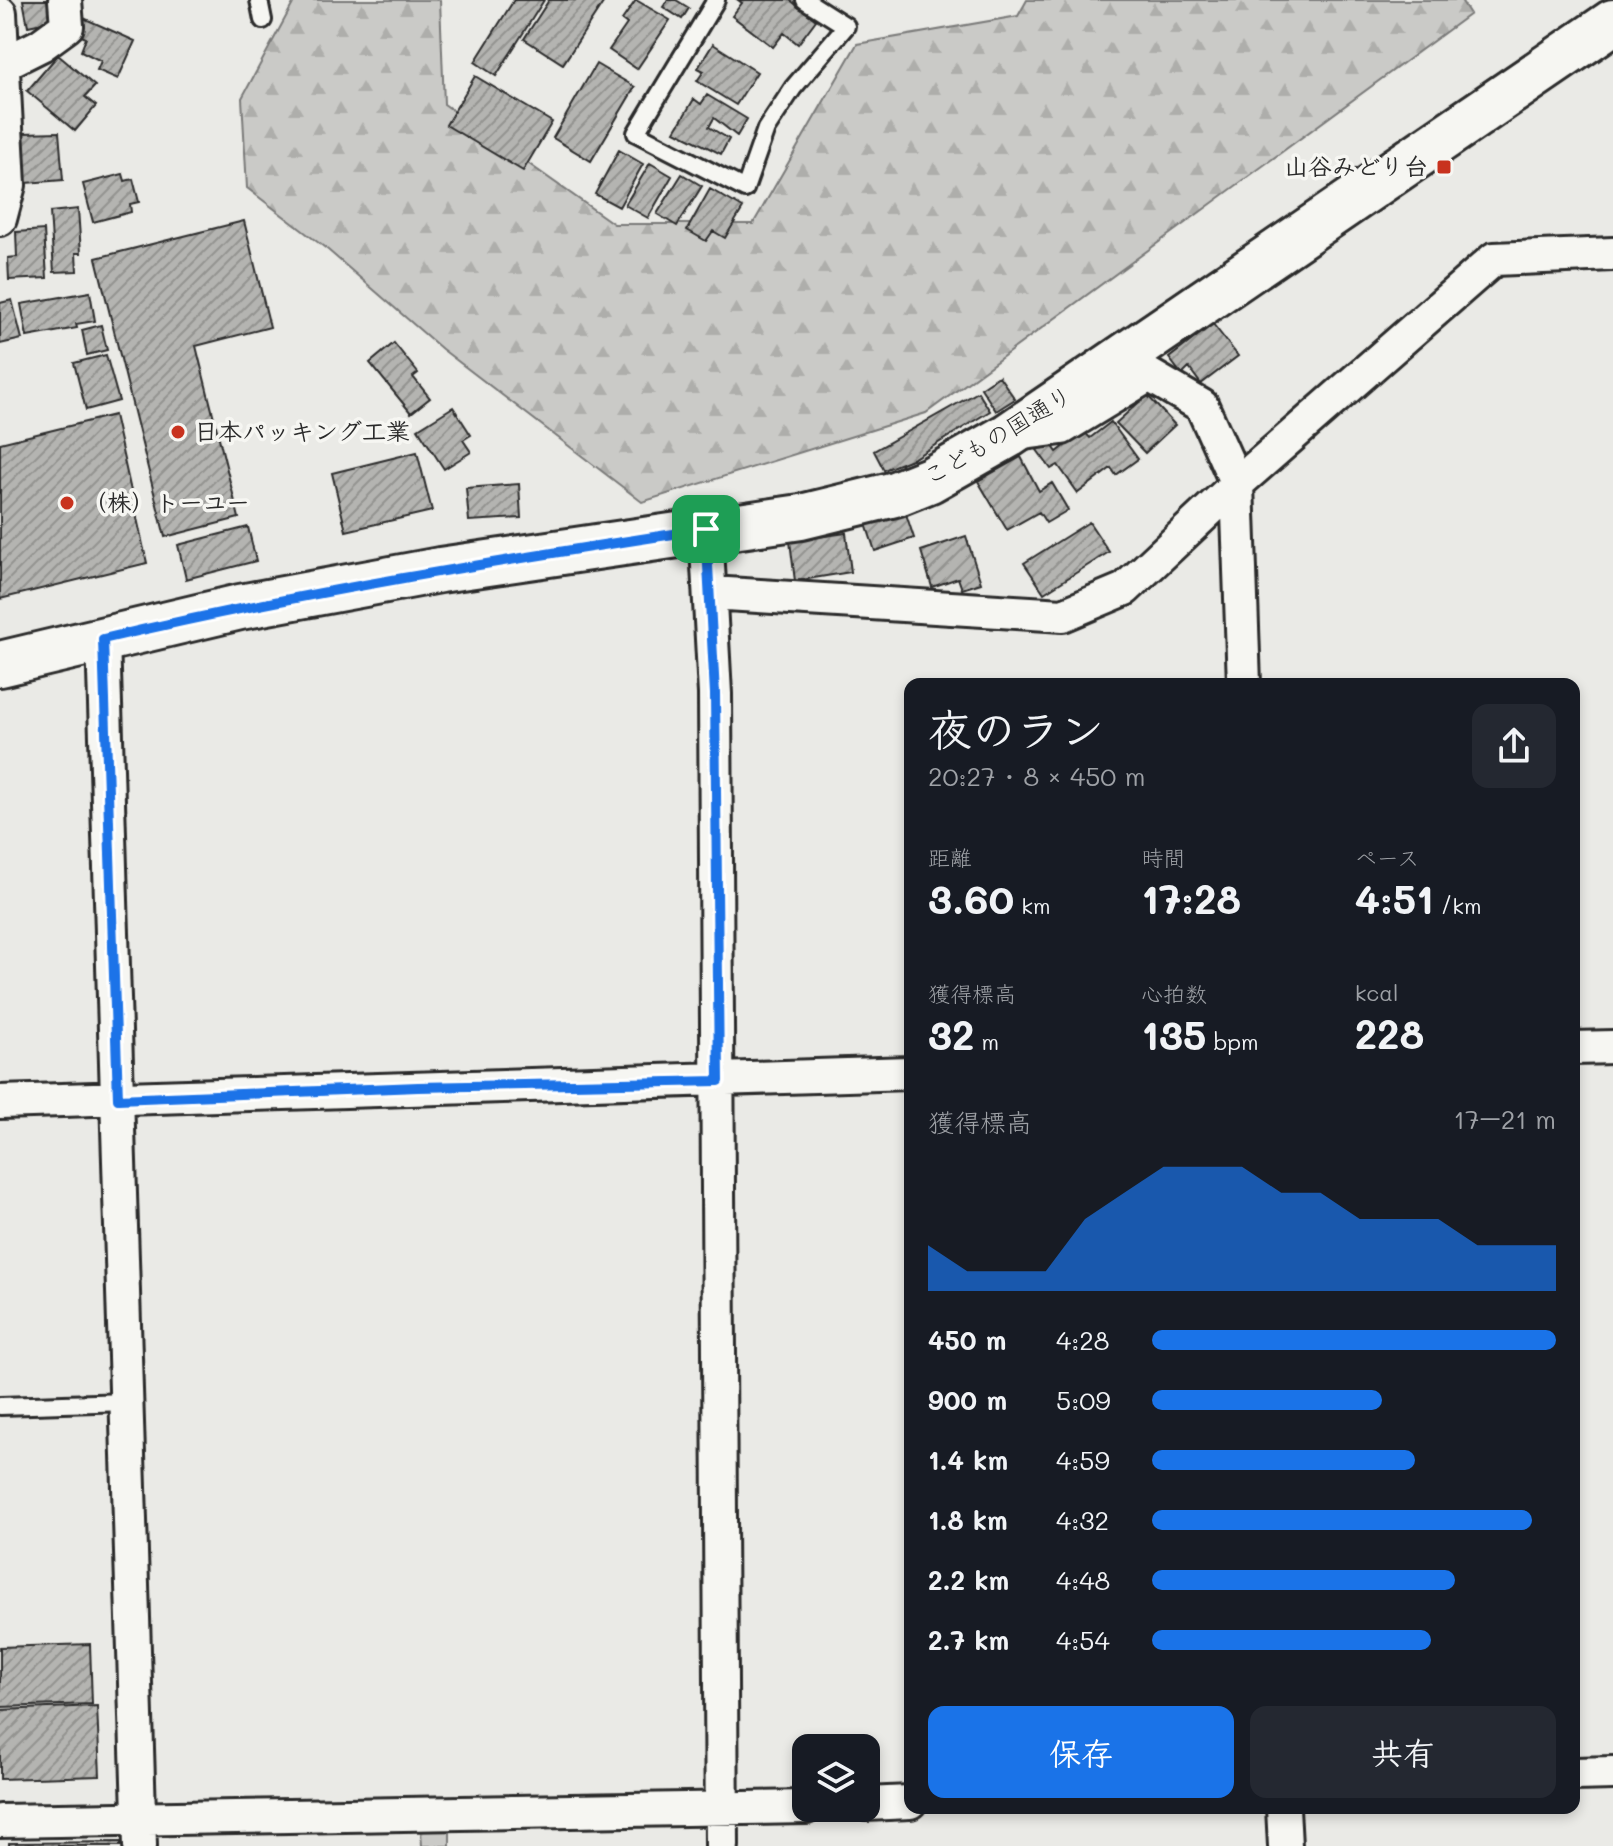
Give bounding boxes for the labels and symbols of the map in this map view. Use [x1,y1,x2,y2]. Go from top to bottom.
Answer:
place label: 山谷みどり台 [1284,150,1428,181]
marker: 山谷みどり台 [1435,158,1453,176]
street label: こどもの国通り [917,378,1077,491]
place label: 日本パッキング工業 [194,415,410,446]
marker: 日本パッキング工業 [169,423,187,441]
place label: （株）トーユー [83,486,250,517]
marker: （株）トーユー [58,494,76,512]
pin [672,495,740,563]

